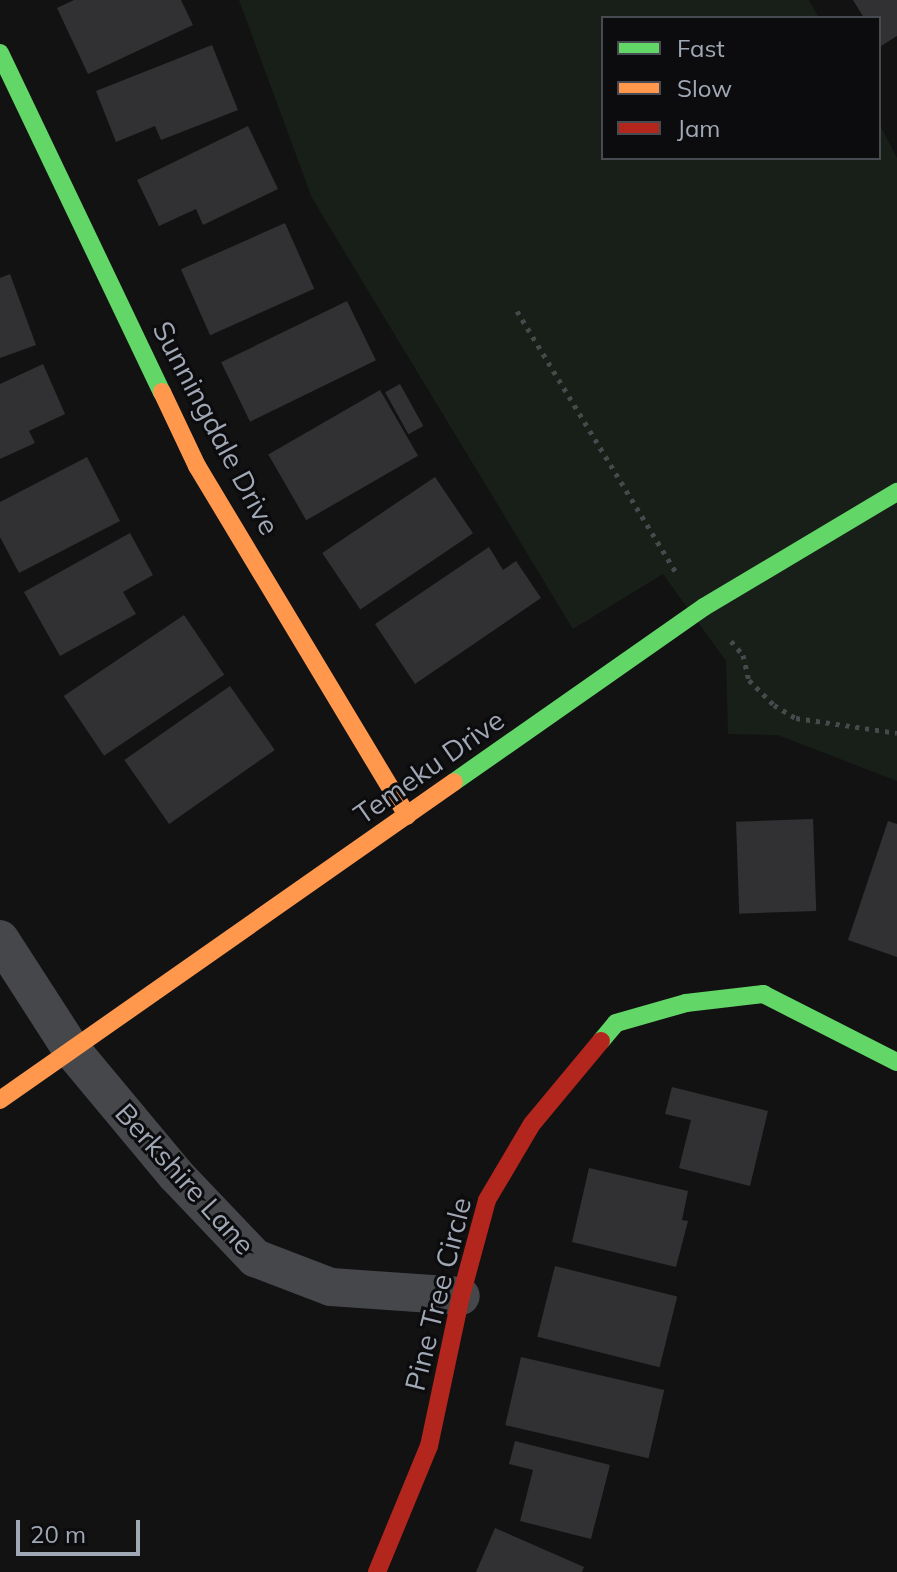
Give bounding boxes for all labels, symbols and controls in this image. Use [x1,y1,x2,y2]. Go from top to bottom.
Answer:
legend [601,16,881,160]
text: Fast [677,33,725,63]
text: Slow [677,73,732,103]
text: Jam [677,113,720,143]
street label: Sunningdale Drive [146,316,286,540]
street label: Temeku Drive [348,703,510,831]
street label: Berkshire Lane [108,1096,262,1262]
street label: Pine Tree Circle [398,1194,478,1394]
scale bar [20,1504,144,1554]
text: 20 m [30,1519,86,1549]

